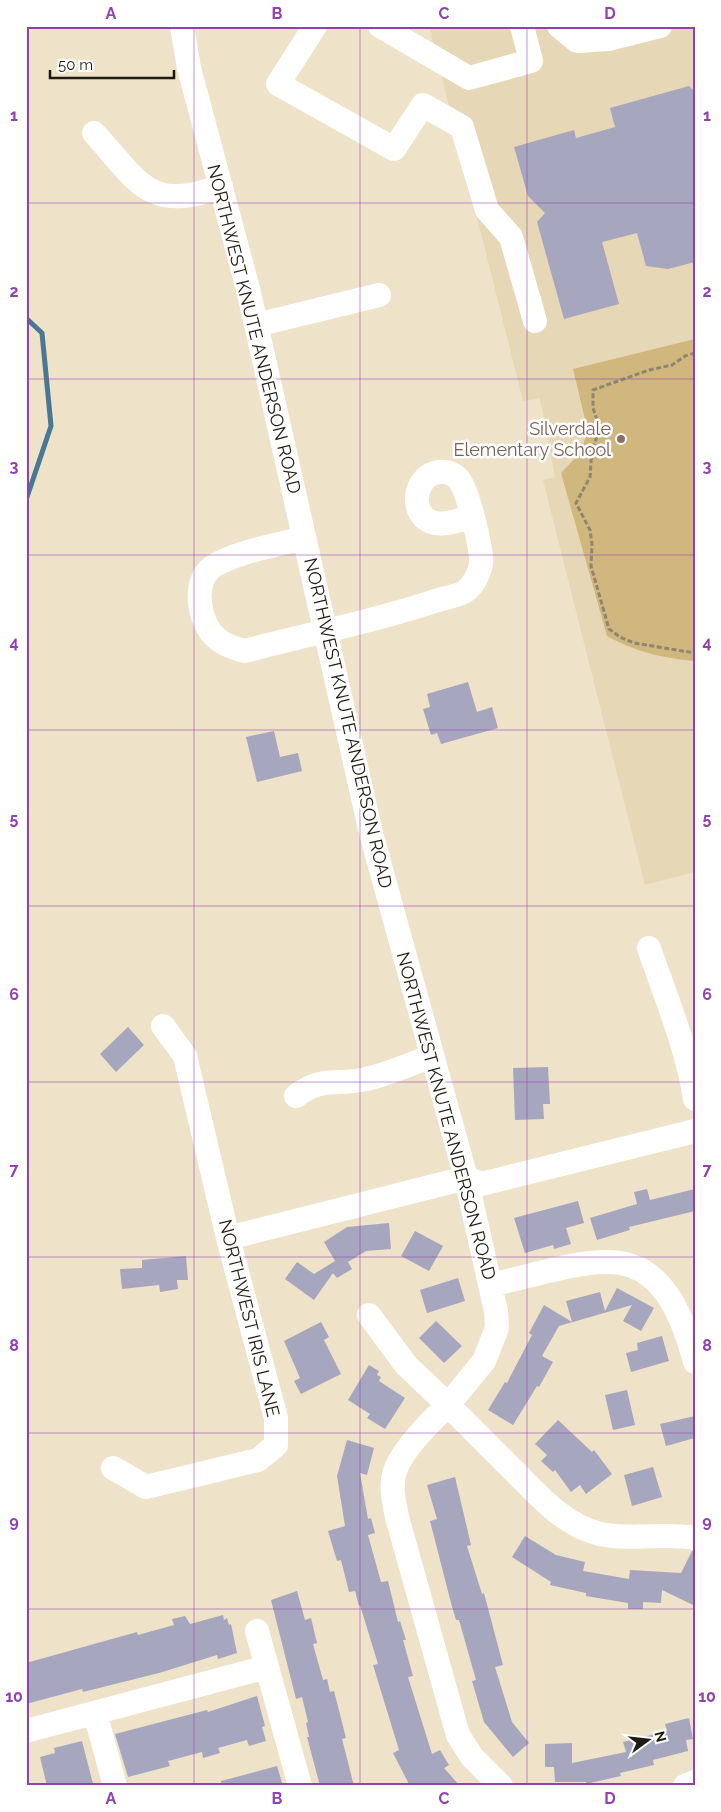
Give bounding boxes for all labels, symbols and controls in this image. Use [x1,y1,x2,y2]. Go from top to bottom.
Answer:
text: A [106,4,117,23]
text: B [272,4,283,23]
text: C [439,4,450,23]
text: D [604,4,616,23]
scale bar [50,48,174,80]
text: 50 m [58,56,93,74]
text: 1 [10,106,18,125]
text: 1 [703,106,711,125]
street label: NORTHWEST KNUTE ANDERSON ROAD [203,162,306,496]
text: 2 [9,282,19,301]
text: 2 [702,282,712,301]
place label: Silverdale Elementary School [453,418,611,460]
marker: Silverdale Elementary School [615,433,627,445]
text: 3 [10,457,19,476]
text: 3 [703,457,712,476]
street label: NORTHWEST KNUTE ANDERSON ROAD [300,556,397,890]
text: 4 [9,633,19,652]
text: 4 [702,633,712,652]
text: 5 [10,809,19,828]
text: 5 [703,809,712,828]
street label: NORTHWEST KNUTE ANDERSON ROAD [393,950,500,1282]
text: 6 [9,985,19,1004]
text: 6 [702,985,712,1004]
text: 7 [10,1160,19,1179]
text: 7 [703,1160,712,1179]
street label: NORTHWEST IRIS LANE [215,1217,284,1419]
text: 8 [9,1336,19,1355]
text: 8 [702,1336,712,1355]
text: 9 [9,1512,19,1531]
text: 9 [702,1512,712,1531]
text: 10 [5,1687,23,1706]
text: 10 [698,1687,716,1706]
north arrow [624,1714,674,1764]
text: N [651,1729,670,1744]
text: A [106,1789,117,1808]
text: B [272,1789,283,1808]
text: C [439,1789,450,1808]
text: D [604,1789,616,1808]

